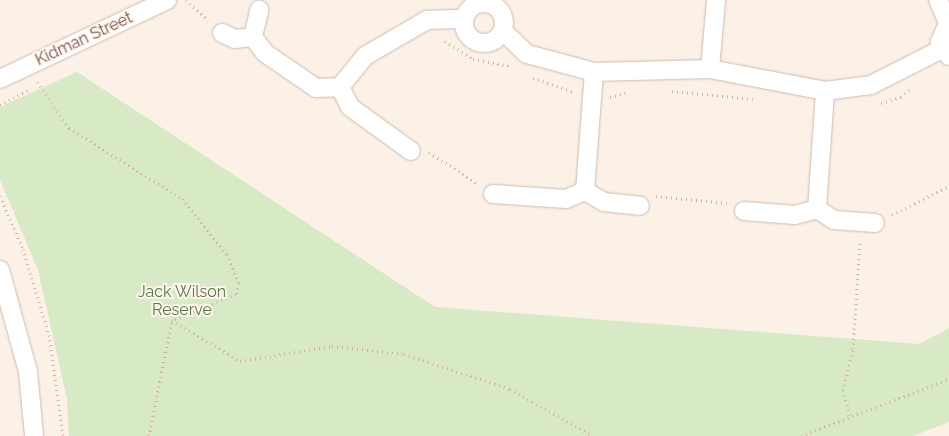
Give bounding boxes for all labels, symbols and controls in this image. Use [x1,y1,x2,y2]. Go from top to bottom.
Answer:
street label: Kidman Street [32,8,136,70]
park label: Jack Wilson Reserve [138,282,226,320]

